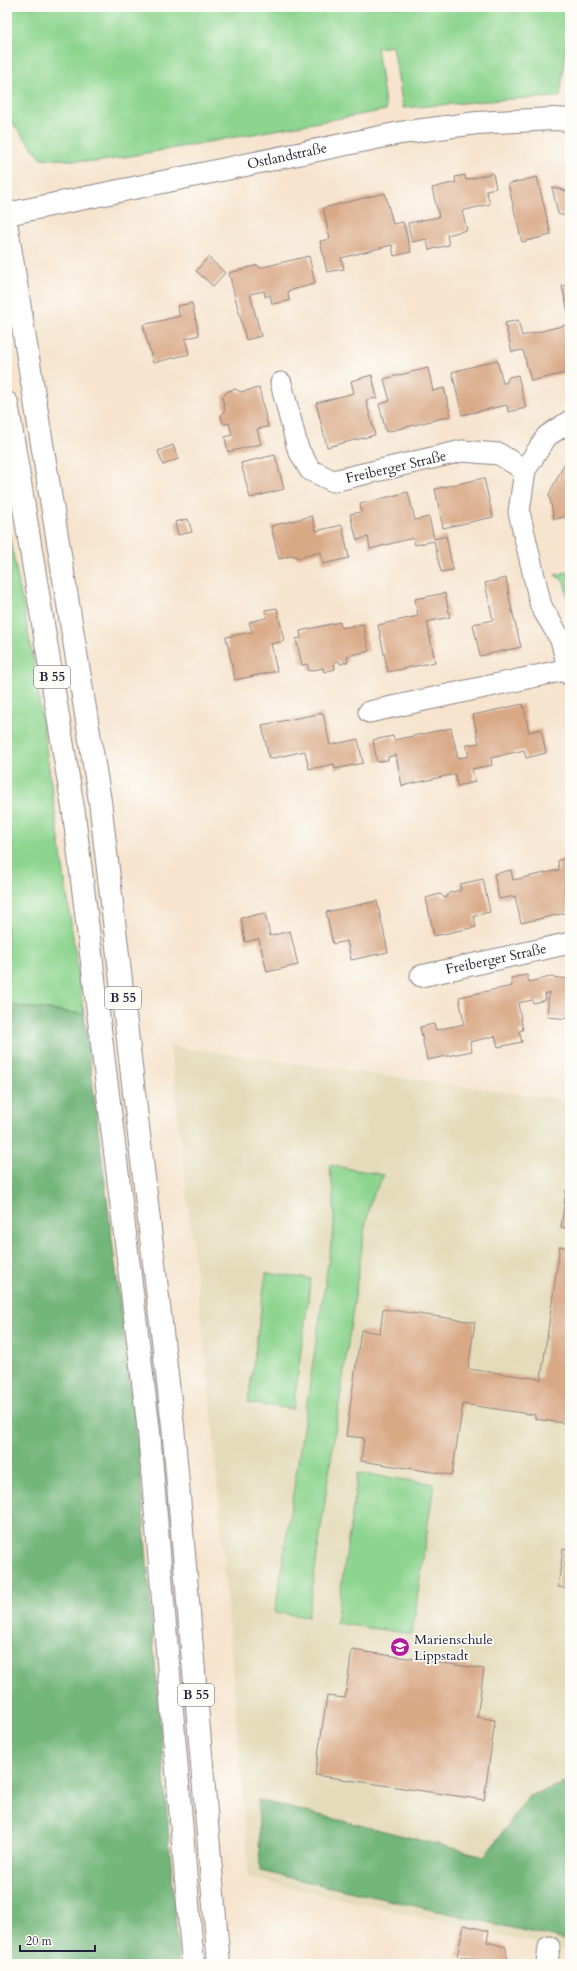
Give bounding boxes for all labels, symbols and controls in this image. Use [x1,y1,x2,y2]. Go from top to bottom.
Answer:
street label: Ostlandstraße [245,138,329,174]
street label: Freiberger Straße [344,446,448,488]
road number: B 55 [34,666,70,688]
street label: Freiberger Straße [444,939,548,979]
road number: B 55 [105,987,141,1009]
place label: Marienschule Lippstadt [414,1630,493,1665]
school or university icon: Marienschule Lippstadt [389,1636,411,1658]
road number: B 55 [178,1684,214,1706]
scale bar [20,1927,95,1953]
text: 20 m [26,1933,53,1949]

